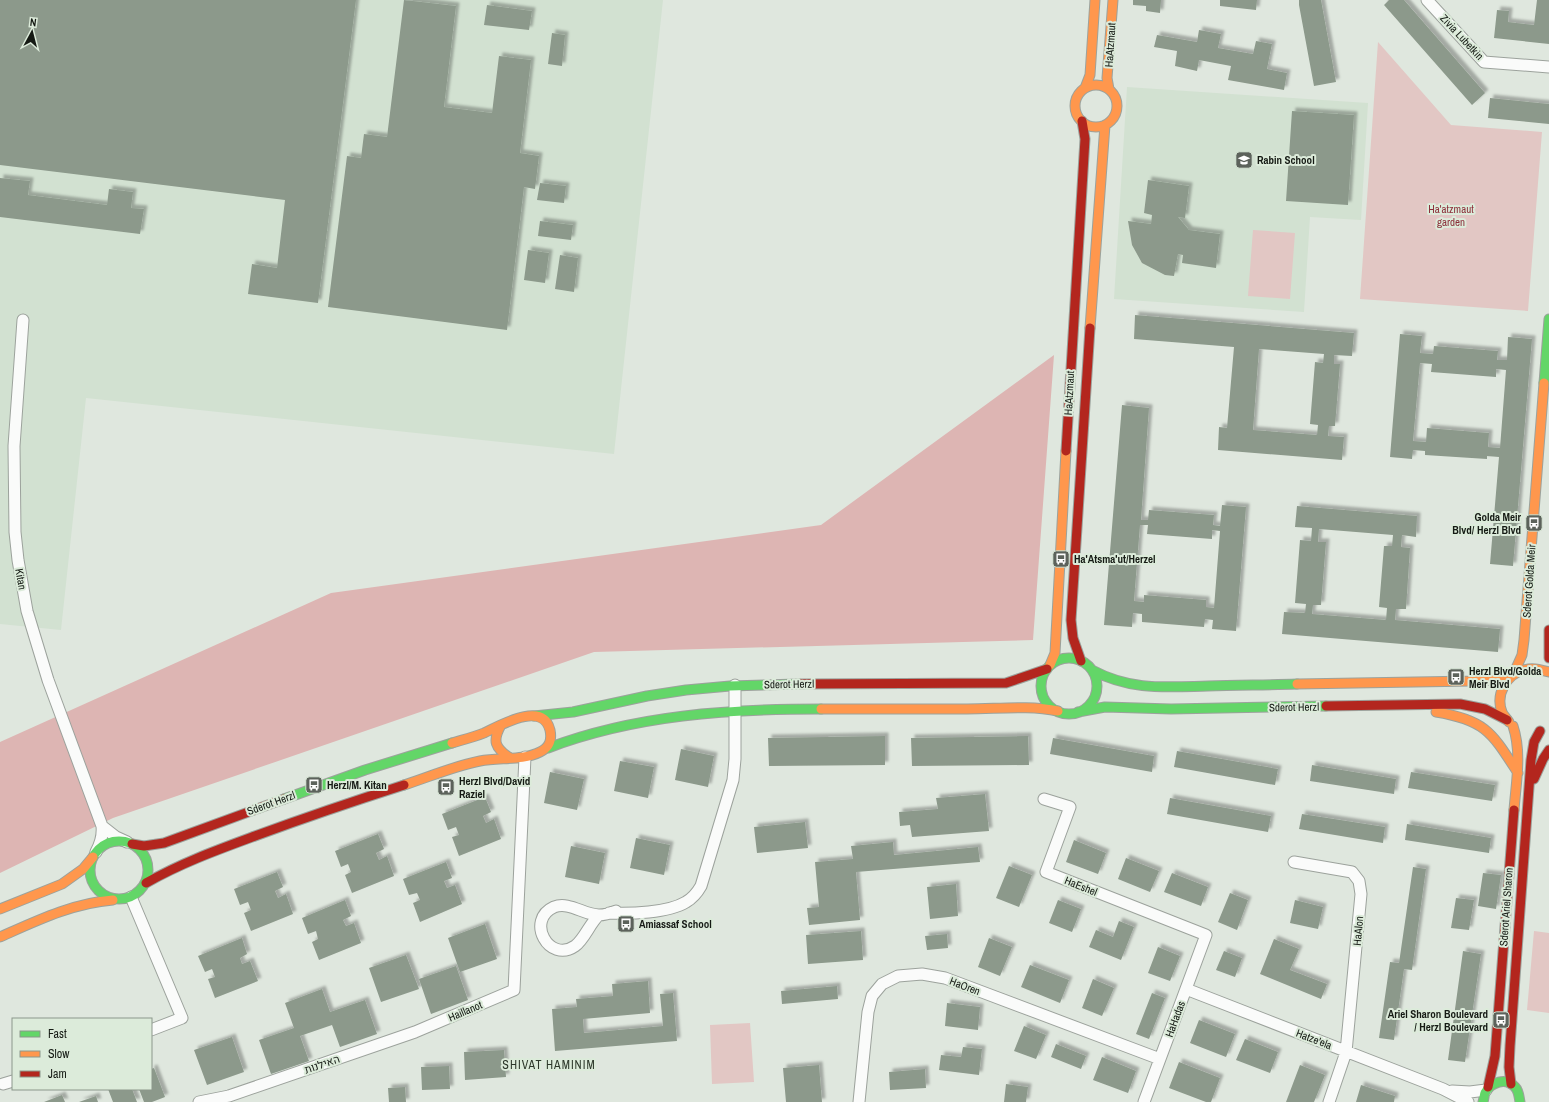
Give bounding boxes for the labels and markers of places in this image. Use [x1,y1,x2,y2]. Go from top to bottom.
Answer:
school or university icon: Rabin School [1234,150,1254,170]
place label: Rabin School [1257,153,1315,167]
place label: Golda Meir Blvd/ Herzl Blvd [1452,510,1521,537]
bus stop icon: Golda Meir Blvd/ Herzl Blvd [1524,513,1544,533]
bus stop icon: Ha'Atsma'ut/Herzel [1051,549,1071,569]
place label: Ha'Atsma'ut/Herzel [1074,552,1155,566]
place label: Herzl Blvd/Golda Meir Blvd [1469,664,1541,691]
bus stop icon: Herzl Blvd/Golda Meir Blvd [1446,667,1466,687]
place label: Herzl Blvd/David Raziel [459,774,530,801]
bus stop icon: Herzl/M. Kitan [304,775,324,795]
bus stop icon: Herzl Blvd/David Raziel [436,777,456,797]
place label: Herzl/M. Kitan [327,778,387,792]
bus stop icon: Amiassaf School [616,914,636,934]
place label: Amiassaf School [639,917,712,931]
place label: Ariel Sharon Boulevard / Herzl Boulevard [1388,1007,1488,1034]
bus stop icon: Ariel Sharon Boulevard / Herzl Boulevard [1491,1010,1511,1030]

